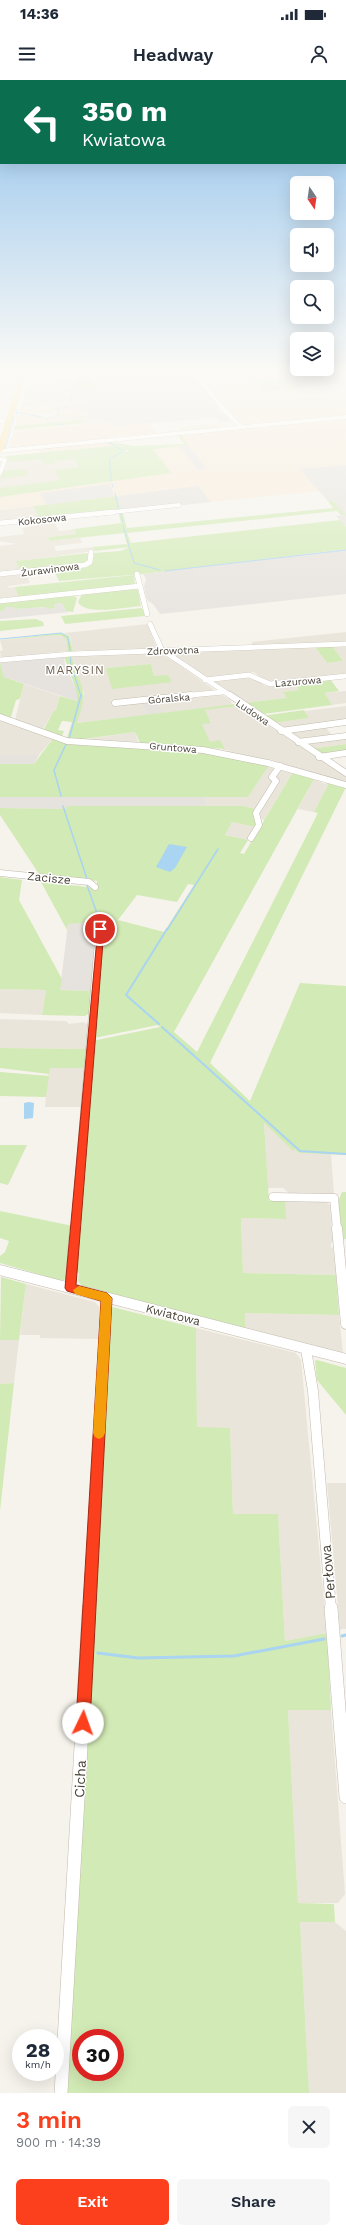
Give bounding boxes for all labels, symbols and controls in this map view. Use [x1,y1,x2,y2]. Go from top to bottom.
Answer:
text: 14:36 [20,5,59,23]
icon: menu [16,43,38,65]
icon: person [308,43,330,65]
text: Headway [133,44,213,65]
text: 350 m [82,95,167,128]
icon: left [16,96,68,148]
text: Kwiatowa [82,129,166,150]
north arrow [290,176,334,220]
map controls [290,176,334,376]
button: sound [290,228,334,272]
button: search [290,280,334,324]
button: layers [290,332,334,376]
street label: Kokosowa [17,511,67,528]
street label: Żurawinowa [20,560,80,579]
street label: Zdrowotna [147,644,200,657]
district label: MARYSIN [45,663,105,677]
street label: Lazurowa [274,674,322,689]
street label: Góralska [147,691,191,706]
street label: Ludowa [234,697,272,728]
street label: Gruntowa [149,740,197,755]
street label: Zacisze [26,869,72,887]
pin [83,912,117,946]
icon: arrive [89,918,111,940]
street label: Kwiatowa [144,1301,202,1329]
street label: Perłowa [318,1544,338,1600]
position arrow [62,1702,104,1744]
street label: Cicha [71,1760,89,1798]
speed limit sign: 30 [72,2029,124,2081]
text: 28 [26,2038,50,2062]
text: km/h [25,2059,51,2070]
text: 3 min [16,2106,82,2134]
button: close [288,2106,330,2148]
text: 900 m · 14:39 [16,2135,101,2150]
button: Exit [16,2179,169,2225]
button: Share [177,2179,330,2225]

